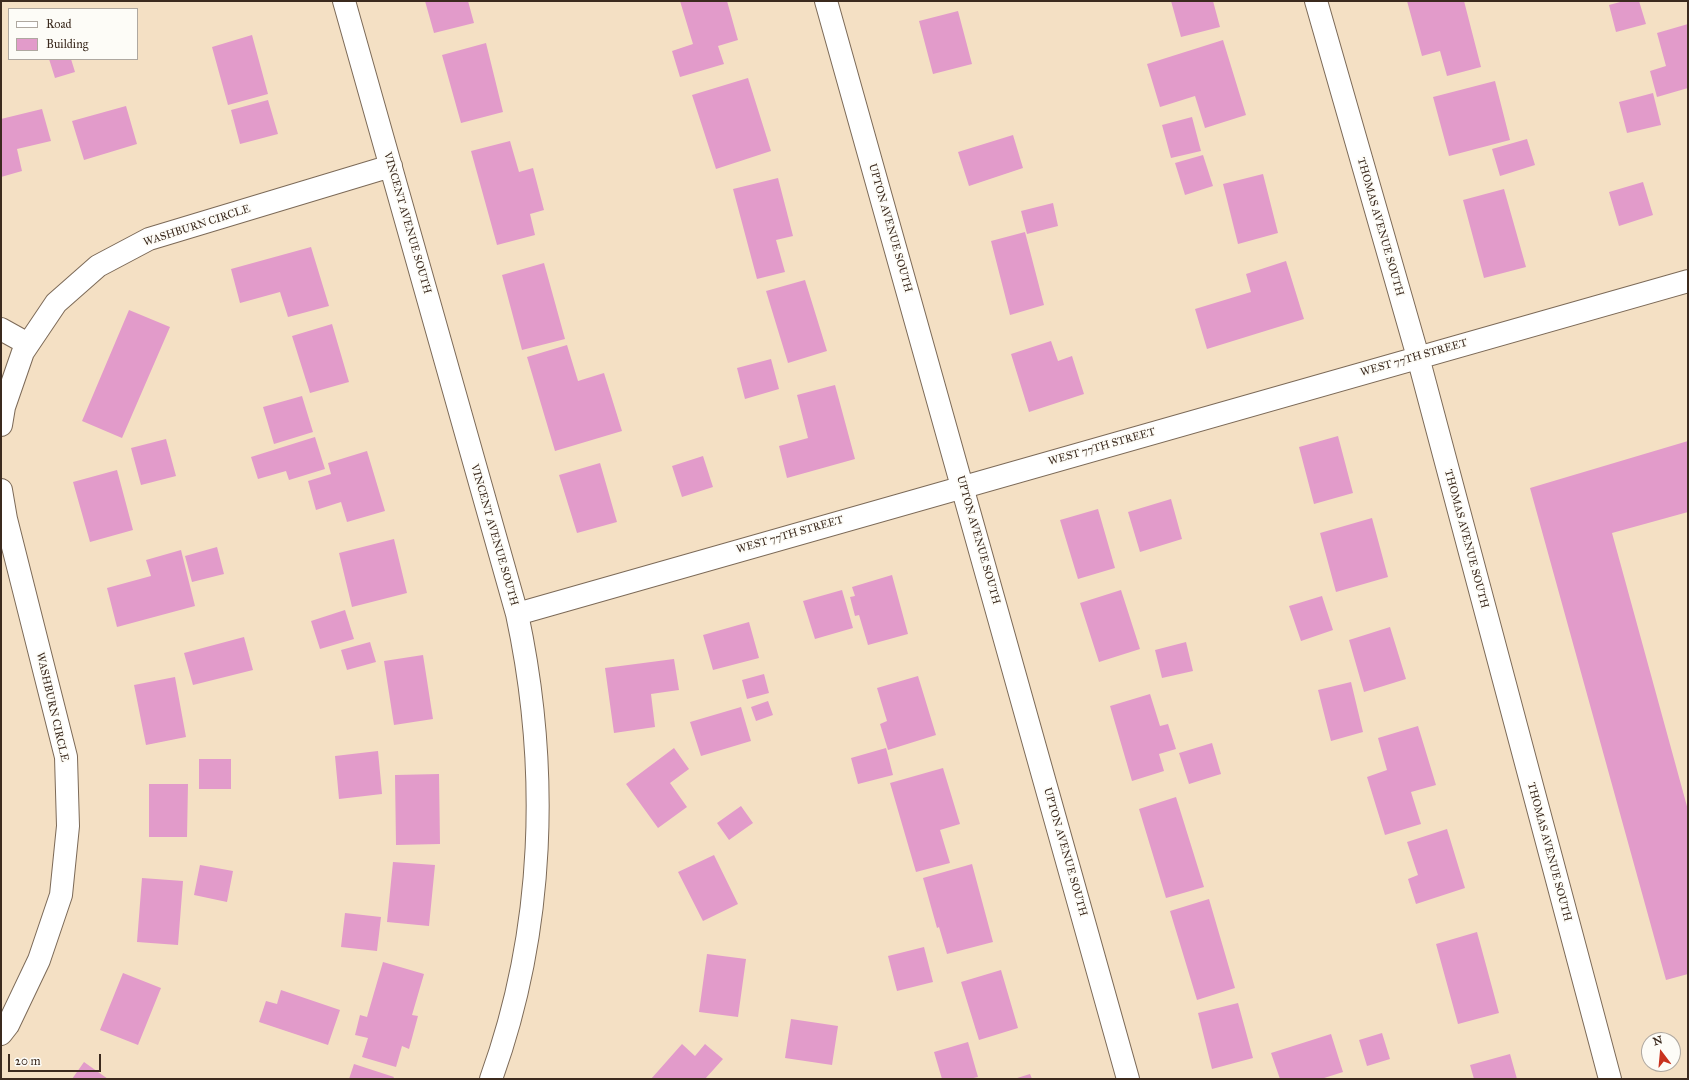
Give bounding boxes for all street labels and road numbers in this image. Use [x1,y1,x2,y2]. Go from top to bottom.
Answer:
street label: VINCENT AVENUE SOUTH [380,151,434,295]
street label: THOMAS AVENUE SOUTH [1354,156,1406,298]
street label: UPTON AVENUE SOUTH [865,162,915,294]
street label: WASHBURN CIRCLE [142,202,252,250]
street label: WEST 77TH STREET [1359,336,1469,380]
street label: WEST 77TH STREET [1047,425,1157,469]
street label: VINCENT AVENUE SOUTH [467,463,521,607]
street label: THOMAS AVENUE SOUTH [1441,468,1491,610]
street label: UPTON AVENUE SOUTH [953,474,1003,606]
street label: WEST 77TH STREET [735,513,845,557]
street label: WASHBURN CIRCLE [33,651,71,763]
street label: THOMAS AVENUE SOUTH [1524,781,1574,923]
street label: UPTON AVENUE SOUTH [1040,786,1090,918]

